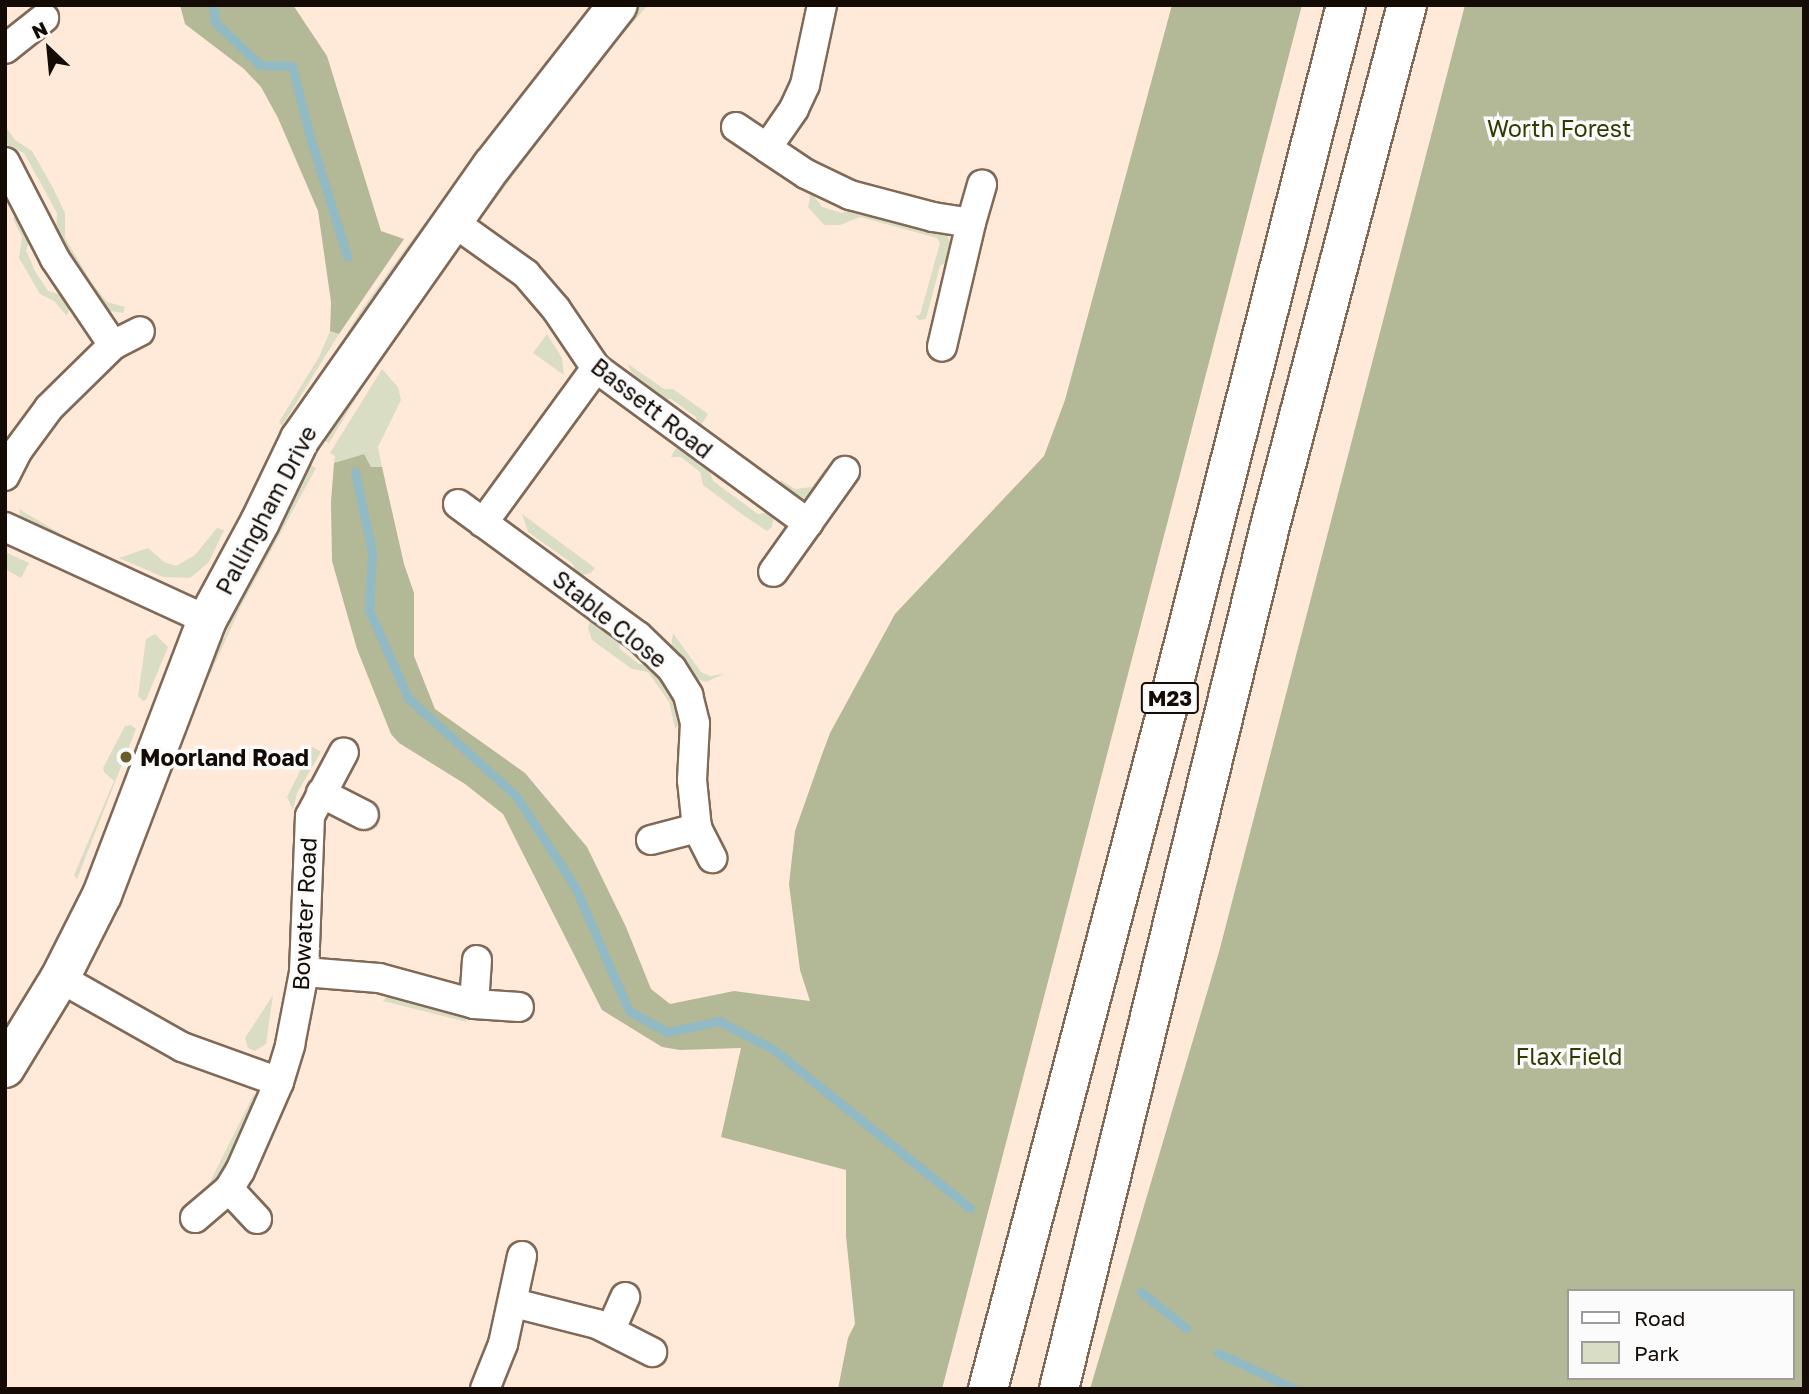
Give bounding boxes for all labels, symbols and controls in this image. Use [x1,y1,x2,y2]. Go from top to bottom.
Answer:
north arrow [14,14,84,84]
text: N [28,16,51,43]
park label: Worth Forest [1487,114,1631,142]
street label: Bassett Road [586,352,718,464]
street label: Pallingham Drive [210,421,322,599]
street label: Stable Close [547,565,673,673]
road number: M23 [1140,680,1200,716]
place label: Moorland Road [140,743,309,771]
marker: Moorland Road [118,749,134,765]
street label: Bowater Road [286,837,322,991]
park label: Flax Field [1516,1042,1622,1070]
legend [1568,1289,1795,1380]
text: Road [1634,1305,1685,1331]
text: Park [1634,1340,1679,1366]

